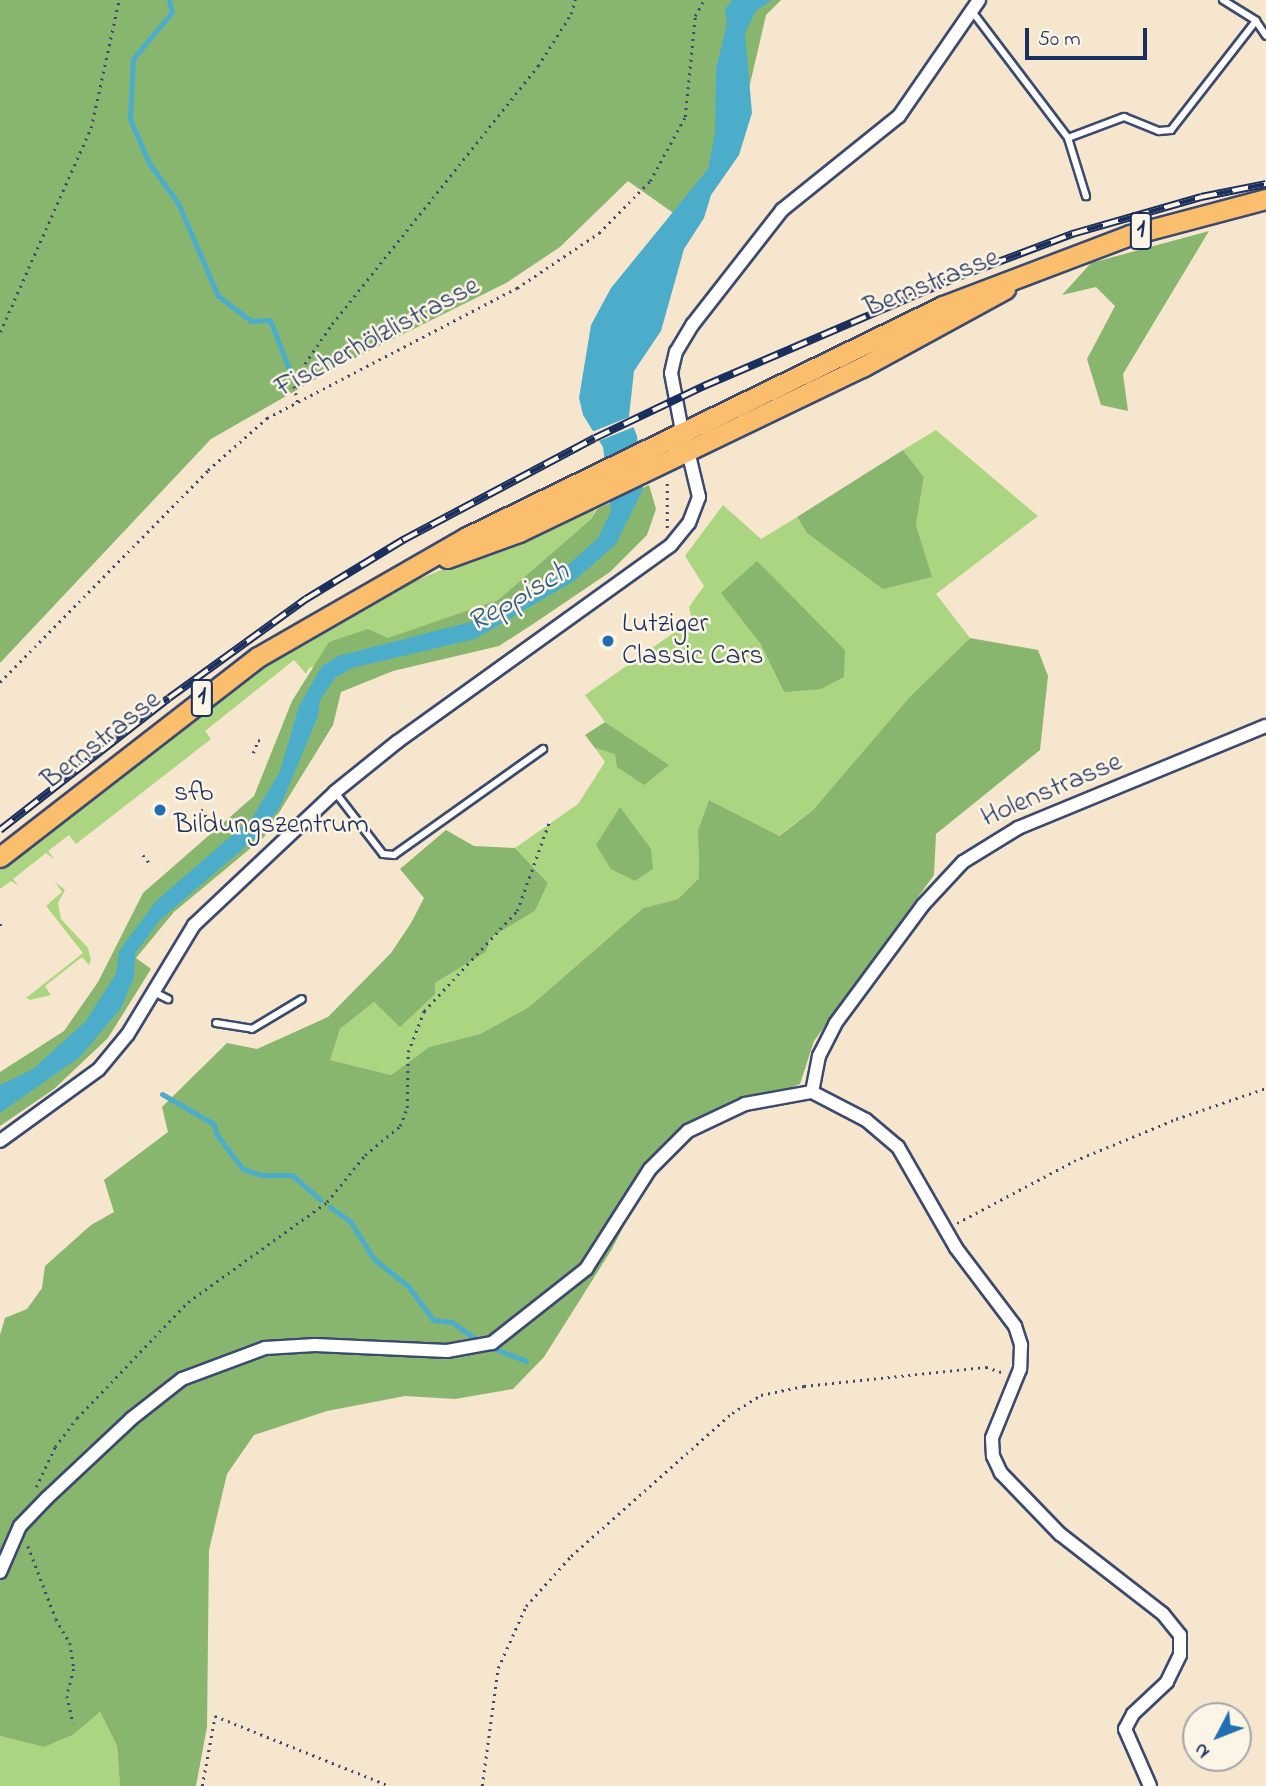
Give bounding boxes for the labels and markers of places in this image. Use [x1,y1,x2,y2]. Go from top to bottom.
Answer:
place label: Lutziger Classic Cars [622,608,764,674]
marker: Lutziger Classic Cars [600,633,616,649]
place label: sfb Bildungszentrum [174,777,369,843]
marker: sfb Bildungszentrum [152,802,168,818]

